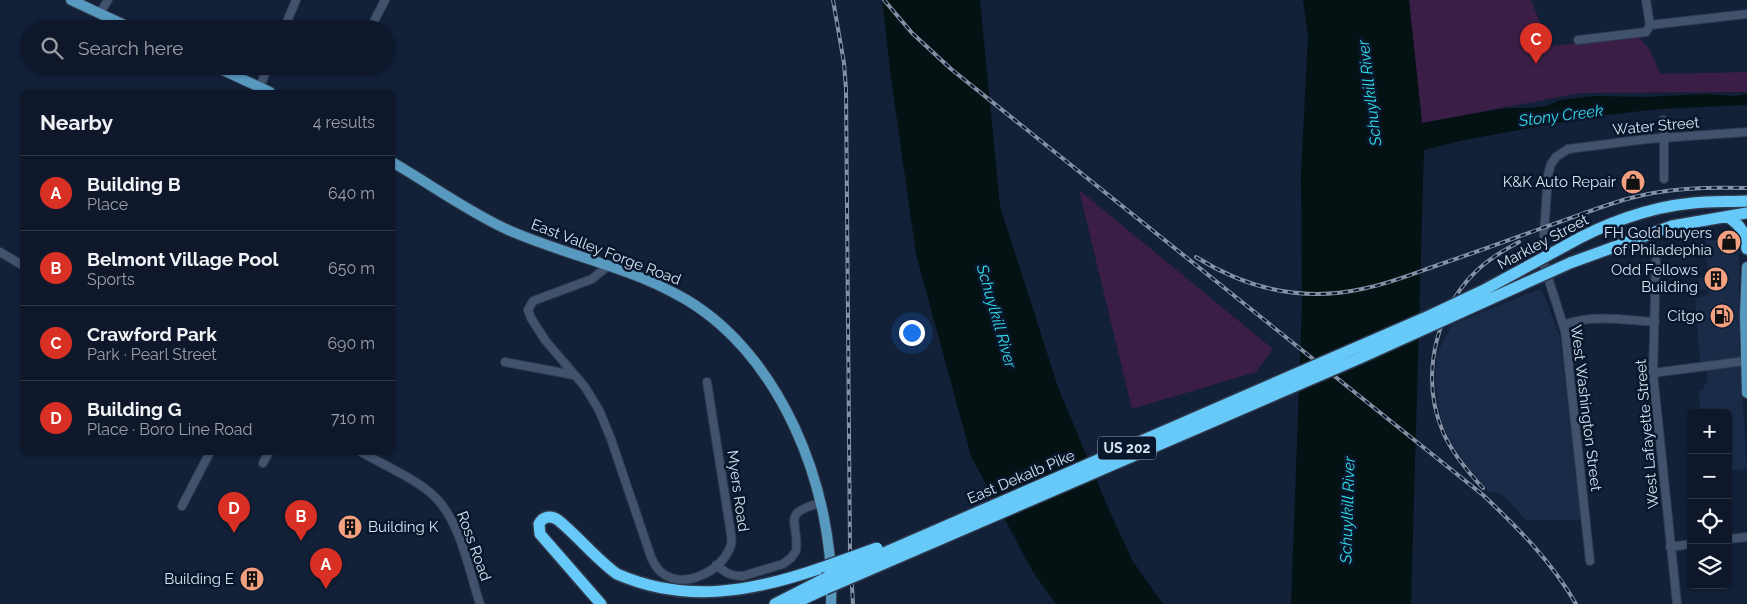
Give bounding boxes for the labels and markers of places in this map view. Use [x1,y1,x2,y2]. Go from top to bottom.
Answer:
pin: C [1520,23,1552,64]
shop icon: K&K Auto Repair [1620,169,1646,195]
place label: K&K Auto Repair [1503,173,1617,191]
place label: FH Gold buyers of Philadephia [1604,224,1712,259]
shop icon: FH Gold buyers of Philadephia [1716,229,1742,255]
place label: Odd Fellows Building [1611,261,1698,296]
building icon: Odd Fellows Building [1703,266,1729,292]
fuel station icon: Citgo [1709,303,1735,329]
place label: Citgo [1667,307,1704,325]
pin: D [218,492,250,533]
pin: B [285,500,317,541]
building icon: Building K [337,514,363,540]
place label: Building K [368,518,439,536]
pin: A [310,548,342,589]
building icon: Building E [239,566,265,592]
place label: Building E [164,570,234,588]

